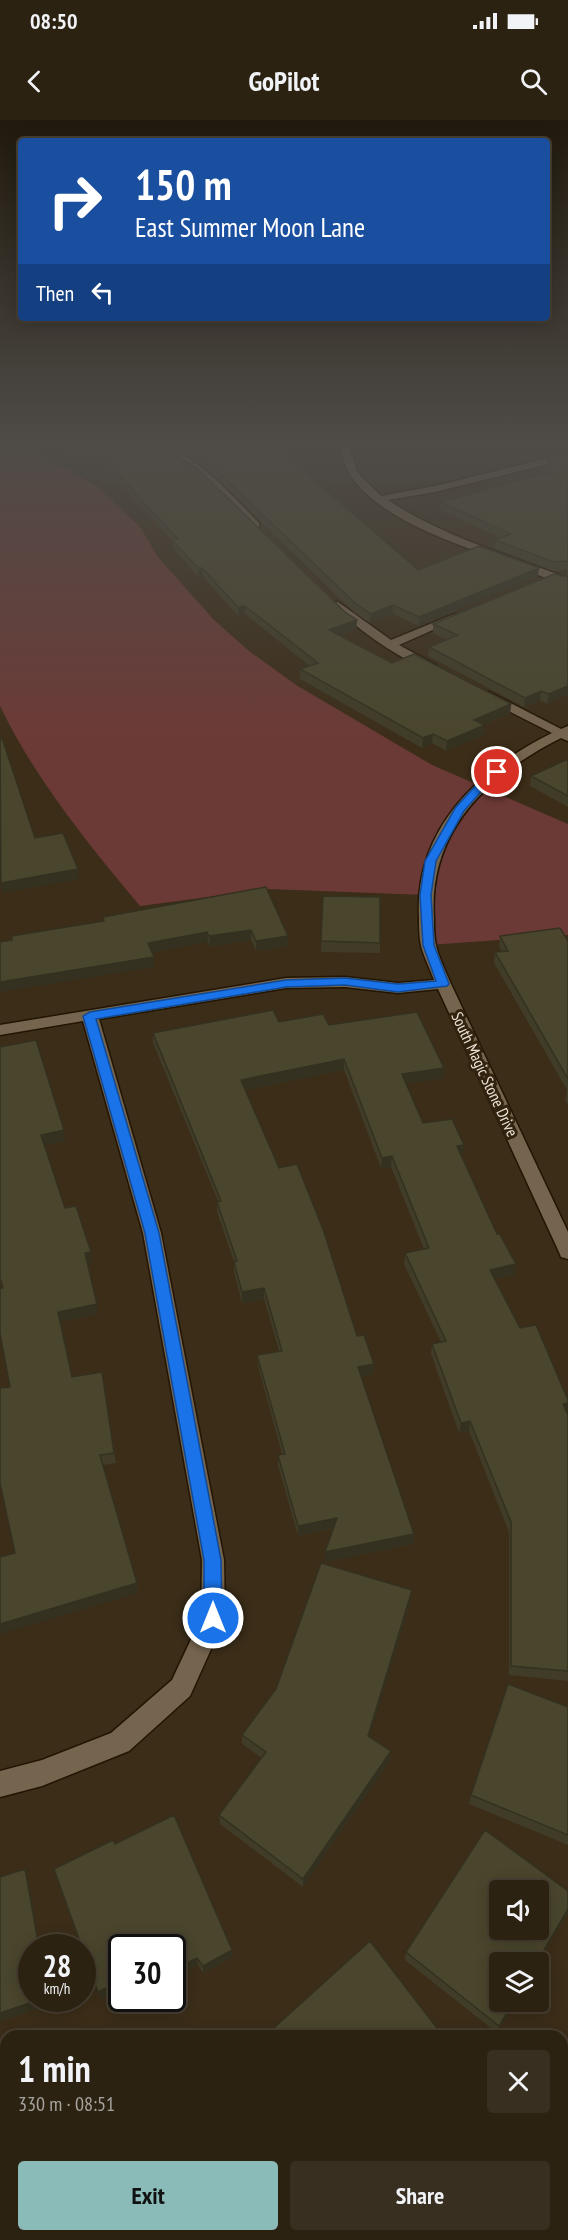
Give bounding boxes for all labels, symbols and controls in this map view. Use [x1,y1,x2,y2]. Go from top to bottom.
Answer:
text: 08:50 [30,7,78,35]
text: GoPilot [249,64,319,98]
icon: back [18,65,51,98]
icon: search [517,65,550,98]
text: 150 m [135,157,232,212]
icon: right [36,162,114,240]
text: East Summer Moon Lane [135,210,365,244]
icon: left [86,276,119,309]
text: Then [36,279,74,307]
pin [471,746,522,797]
icon: arrive [480,755,513,788]
street label: South Magic Stone Drive [447,1008,523,1140]
position arrow [181,1586,245,1650]
map controls [489,1880,549,2012]
button: sound [489,1880,549,1940]
speed limit sign: 30 [108,1934,186,2012]
text: 28 [43,1946,71,1985]
button: layers [489,1952,549,2012]
text: km/h [44,1979,70,1998]
text: 1 min [18,2045,91,2092]
button: close [487,2050,550,2113]
text: 330 m · 08:51 [18,2091,115,2117]
button: Exit [18,2161,278,2230]
button: Share [290,2161,550,2230]

